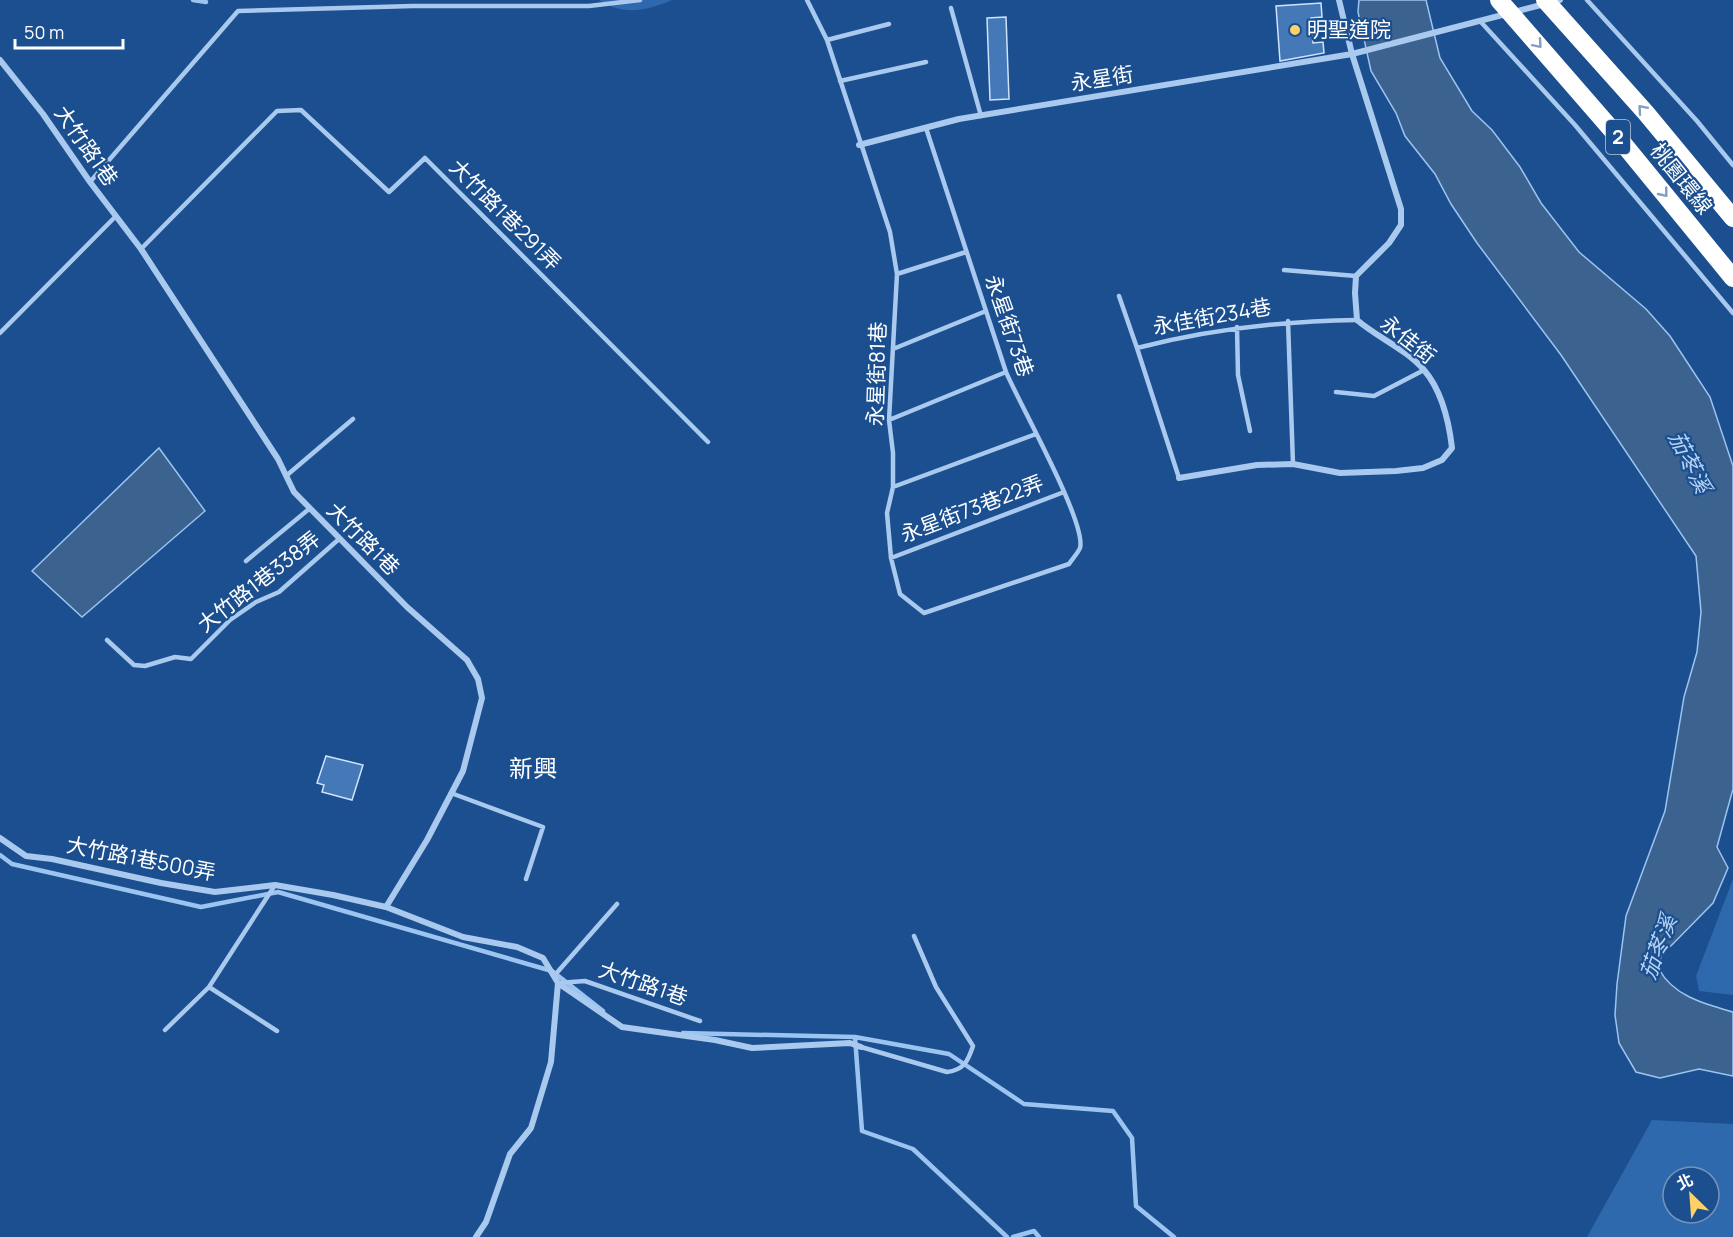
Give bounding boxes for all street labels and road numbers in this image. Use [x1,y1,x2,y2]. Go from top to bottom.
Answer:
street label: 永星街 [1069,59,1135,97]
street label: 大竹路1巷 [49,100,125,191]
road number: 2 [1606,120,1630,154]
street label: 桃園環線 [1644,137,1719,220]
street label: 大竹路1巷291弄 [444,153,567,276]
street label: 永星街73巷 [979,271,1040,380]
street label: 永佳街234巷 [1150,292,1273,340]
street label: 永佳街 [1375,309,1442,370]
street label: 永星街81巷 [860,321,892,427]
street label: 永星街73巷22弄 [896,468,1047,548]
street label: 大竹路1巷 [321,496,406,581]
street label: 大竹路1巷338弄 [191,524,326,638]
street label: 大竹路1巷500弄 [64,830,218,886]
street label: 大竹路1巷 [595,955,691,1011]

